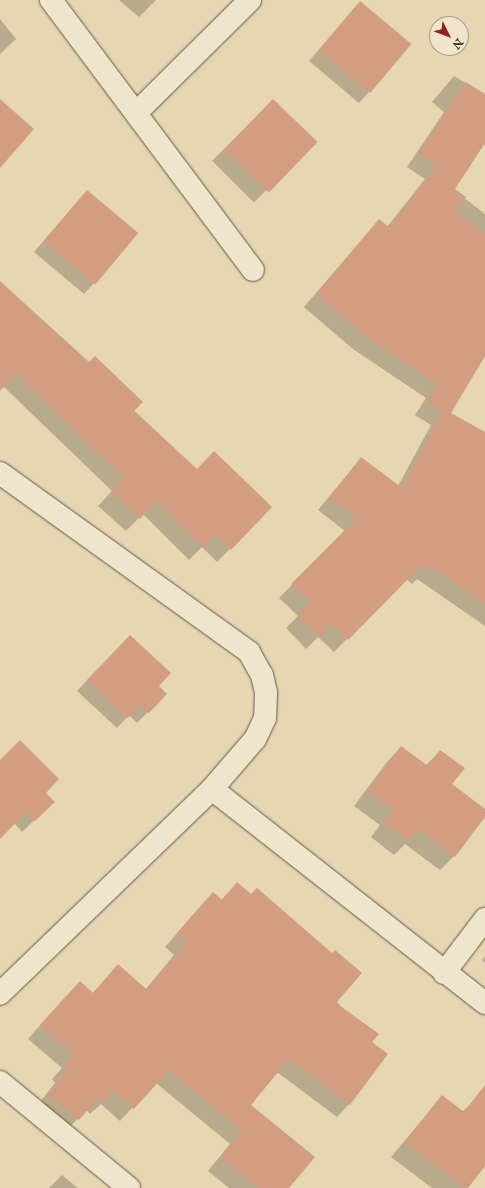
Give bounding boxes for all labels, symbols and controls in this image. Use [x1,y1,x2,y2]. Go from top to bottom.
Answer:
north arrow [429,16,469,56]
text: N [449,35,466,52]

